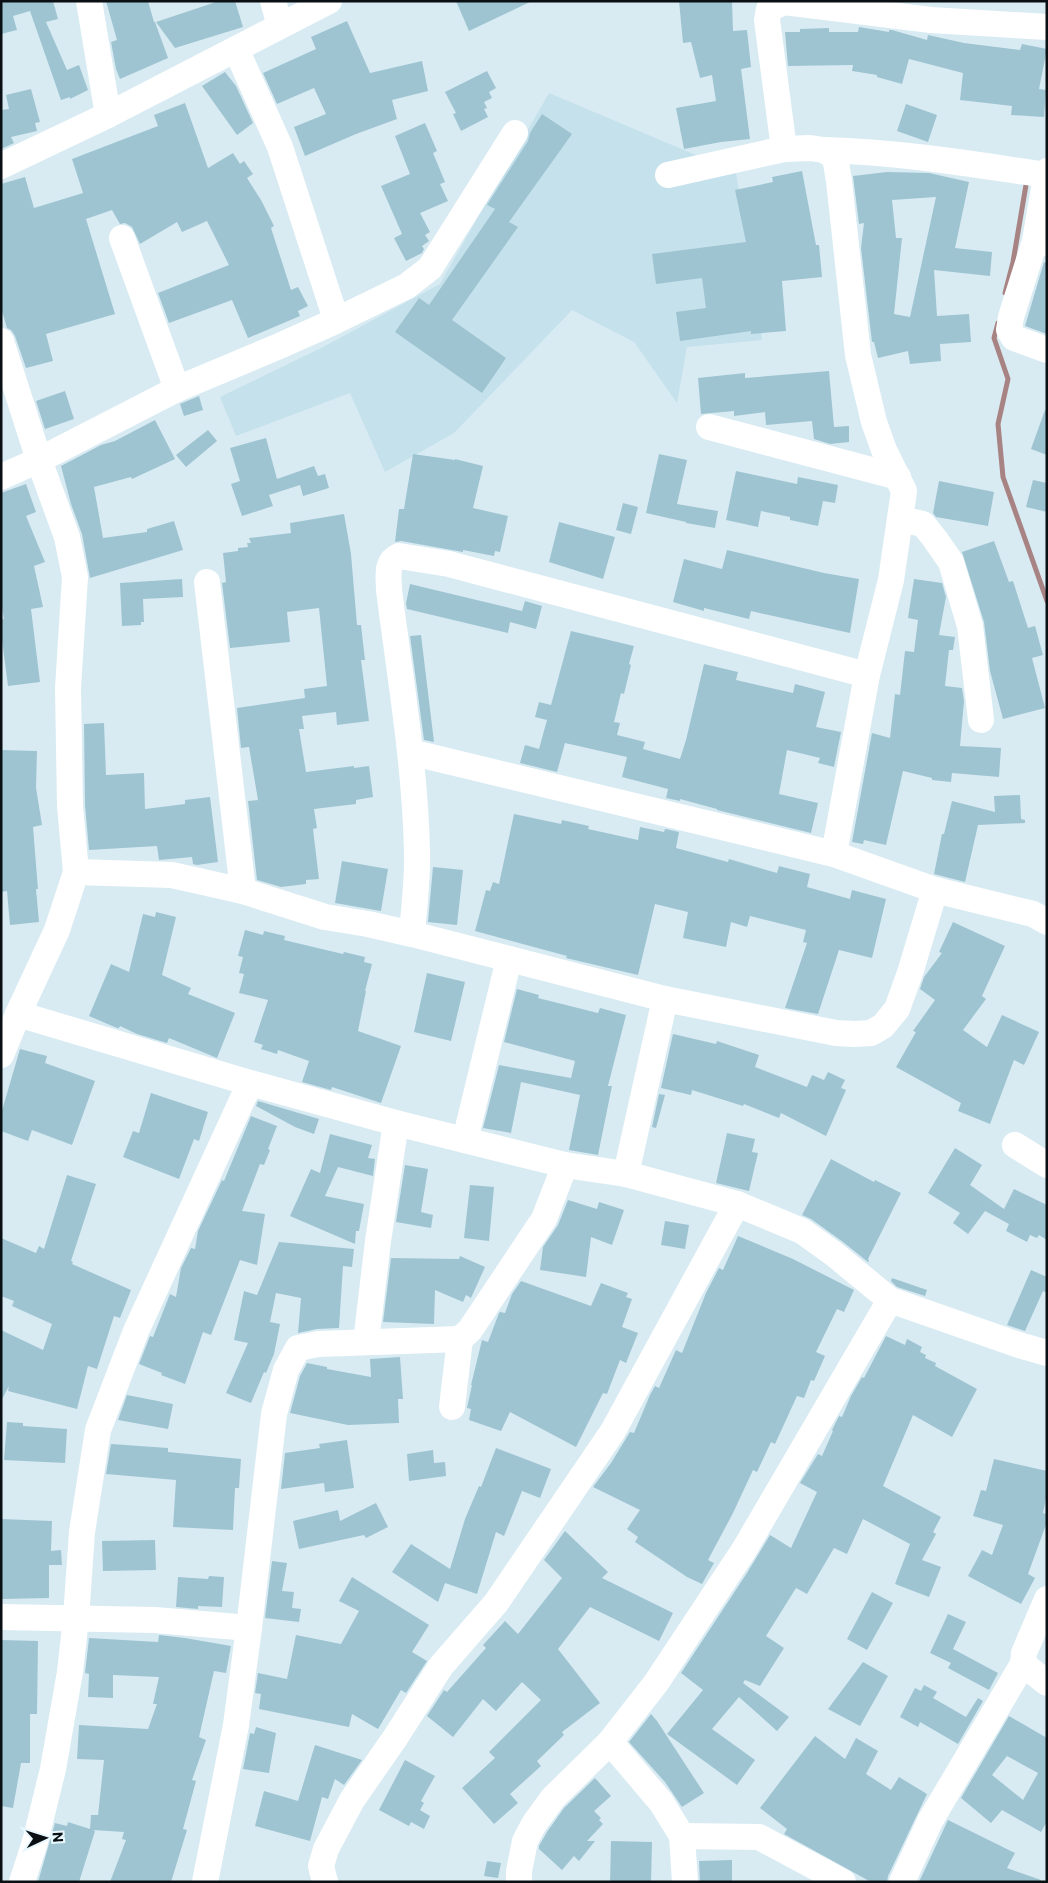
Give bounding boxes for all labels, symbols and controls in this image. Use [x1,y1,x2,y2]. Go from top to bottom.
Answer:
north arrow [20,1813,70,1863]
text: N [50,1831,67,1843]

